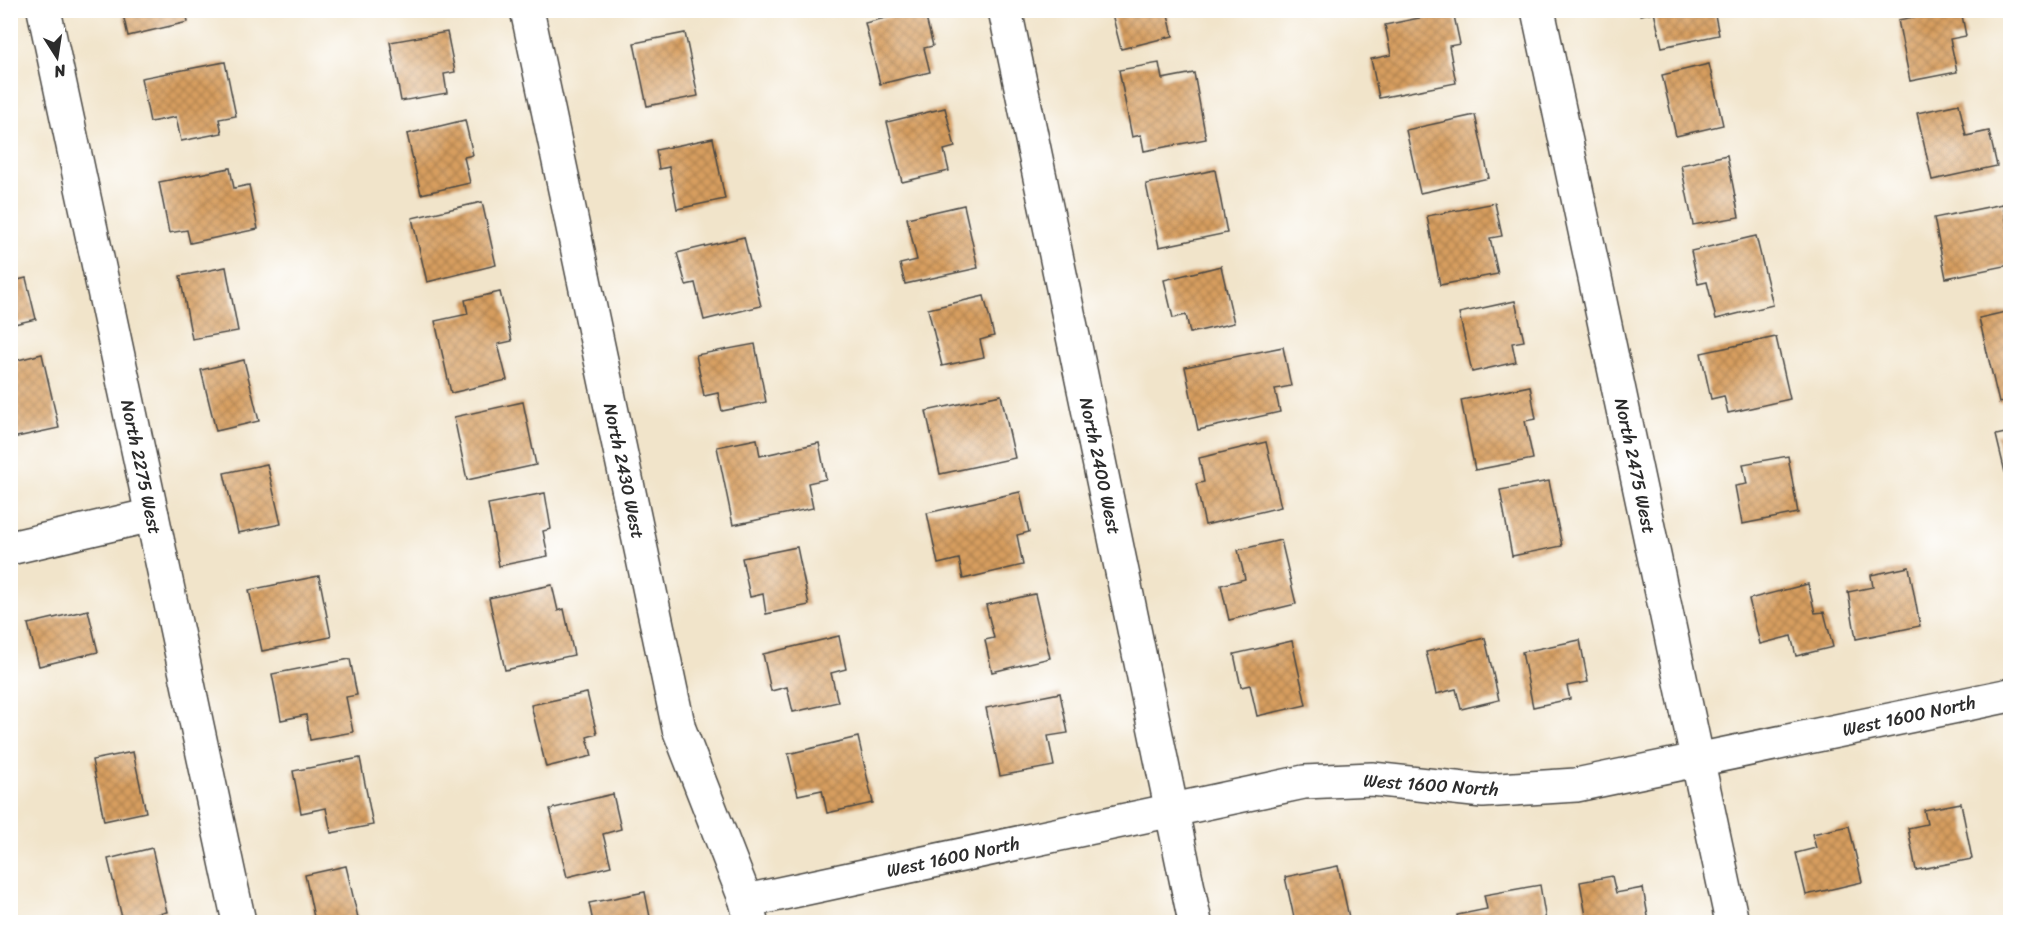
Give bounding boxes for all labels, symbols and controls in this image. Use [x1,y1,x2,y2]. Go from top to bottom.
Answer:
north arrow [27,27,87,87]
text: N [51,56,69,87]
street label: North 2400 West [1070,395,1130,538]
street label: North 2475 West [1605,395,1665,537]
street label: North 2275 West [111,397,171,537]
street label: North 2430 West [594,400,654,542]
street label: West 1600 North [1839,686,1979,746]
street label: West 1600 North [1362,764,1500,806]
street label: West 1600 North [883,827,1023,887]

